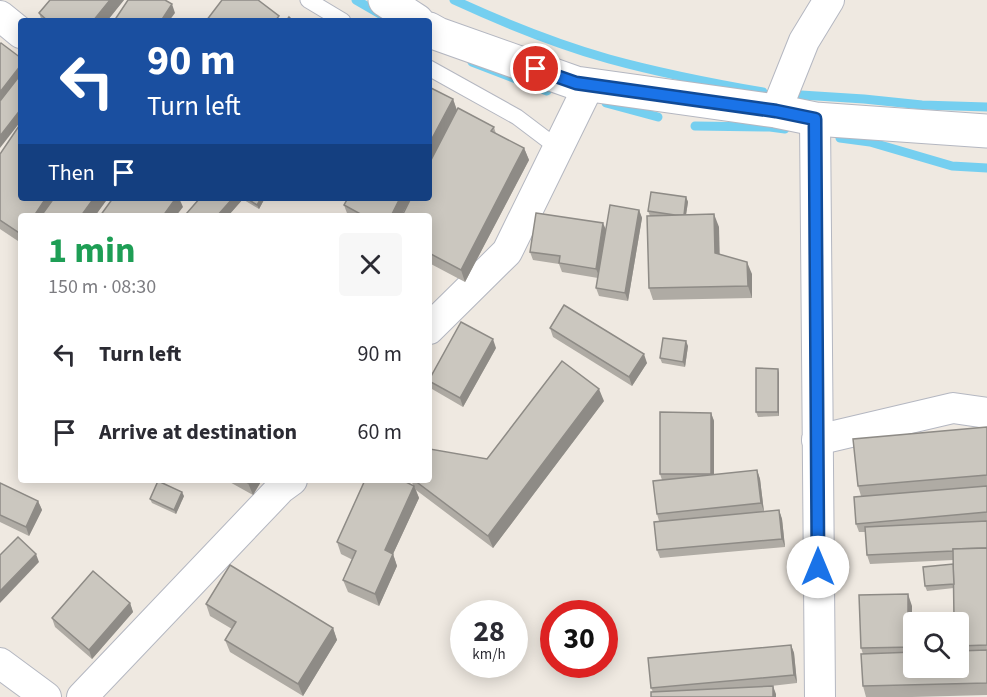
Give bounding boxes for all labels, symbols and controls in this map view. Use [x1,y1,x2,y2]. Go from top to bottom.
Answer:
text: 90 m [147,31,236,91]
icon: left [48,42,126,120]
pin [510,43,561,94]
icon: arrive [519,52,552,85]
text: Turn left [147,87,241,126]
icon: arrive [107,156,140,189]
text: Then [48,157,95,189]
text: 1 min [48,225,136,276]
button: close [339,233,402,296]
text: 150 m · 08:30 [48,273,156,301]
icon: left [48,338,81,371]
text: Turn left [99,338,181,370]
text: 90 m [357,338,402,370]
icon: arrive [48,416,81,449]
text: Arrive at destination [99,416,297,448]
text: 60 m [357,416,402,448]
position arrow [786,535,850,599]
speed limit sign: 30 [540,600,618,678]
text: 28 [473,610,505,653]
map controls [903,612,969,678]
button: search [903,612,969,678]
text: km/h [472,644,506,665]

